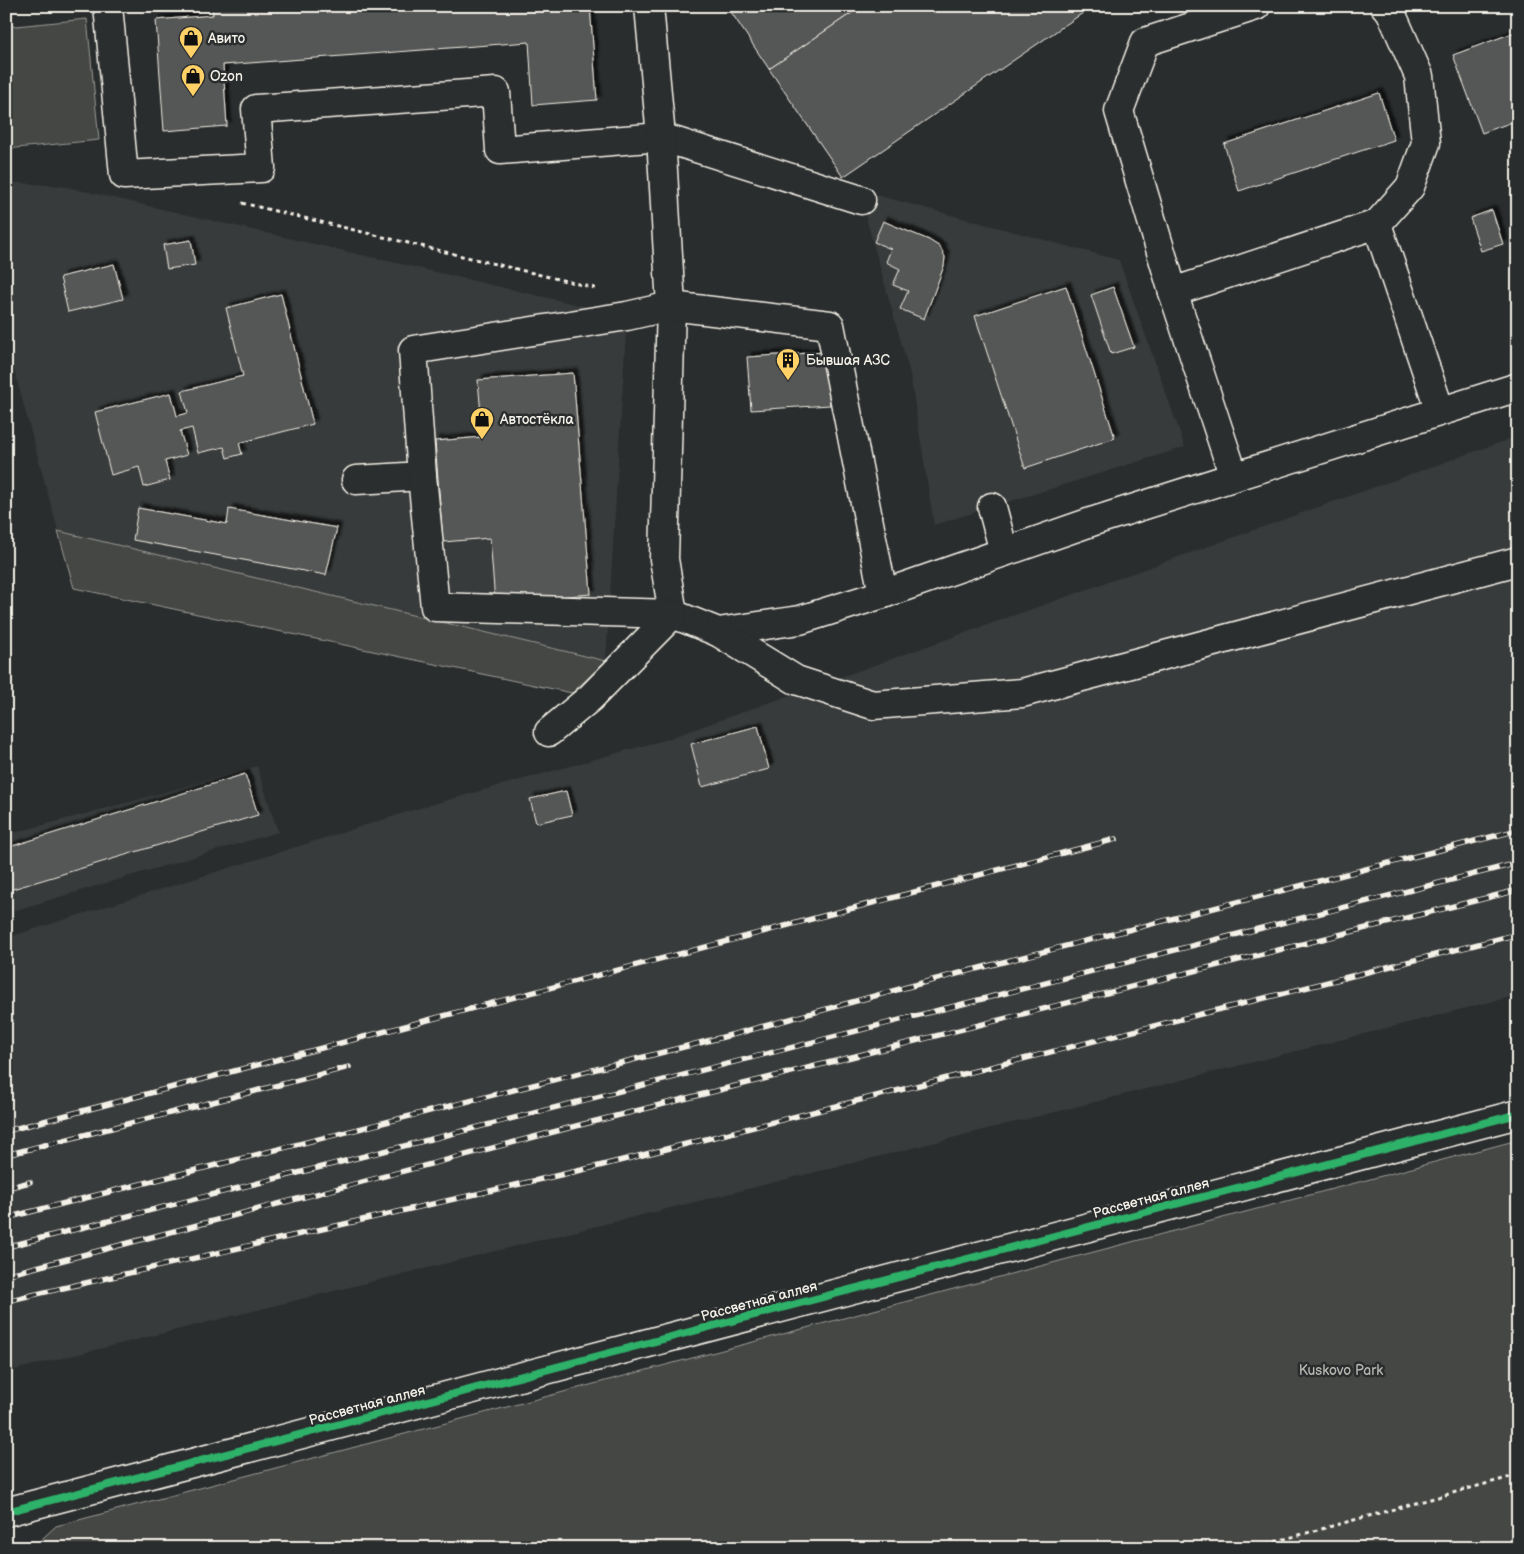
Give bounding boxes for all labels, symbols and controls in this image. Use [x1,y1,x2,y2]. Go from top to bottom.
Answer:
shop icon: Авито [178,25,204,59]
place label: Авито [207,30,245,47]
shop icon: Ozon [180,63,206,97]
place label: Ozon [210,68,243,85]
building icon: Бывшая АЗС [775,347,801,381]
place label: Бывшая АЗС [806,352,890,369]
shop icon: Автостёкла [469,406,495,440]
place label: Автостёкла [499,411,575,428]
street label: Рассветная аллея [1091,1174,1211,1222]
street label: Рассветная аллея [699,1277,819,1325]
park label: Kuskovo Park [1299,1362,1383,1379]
street label: Рассветная аллея [307,1381,427,1429]

